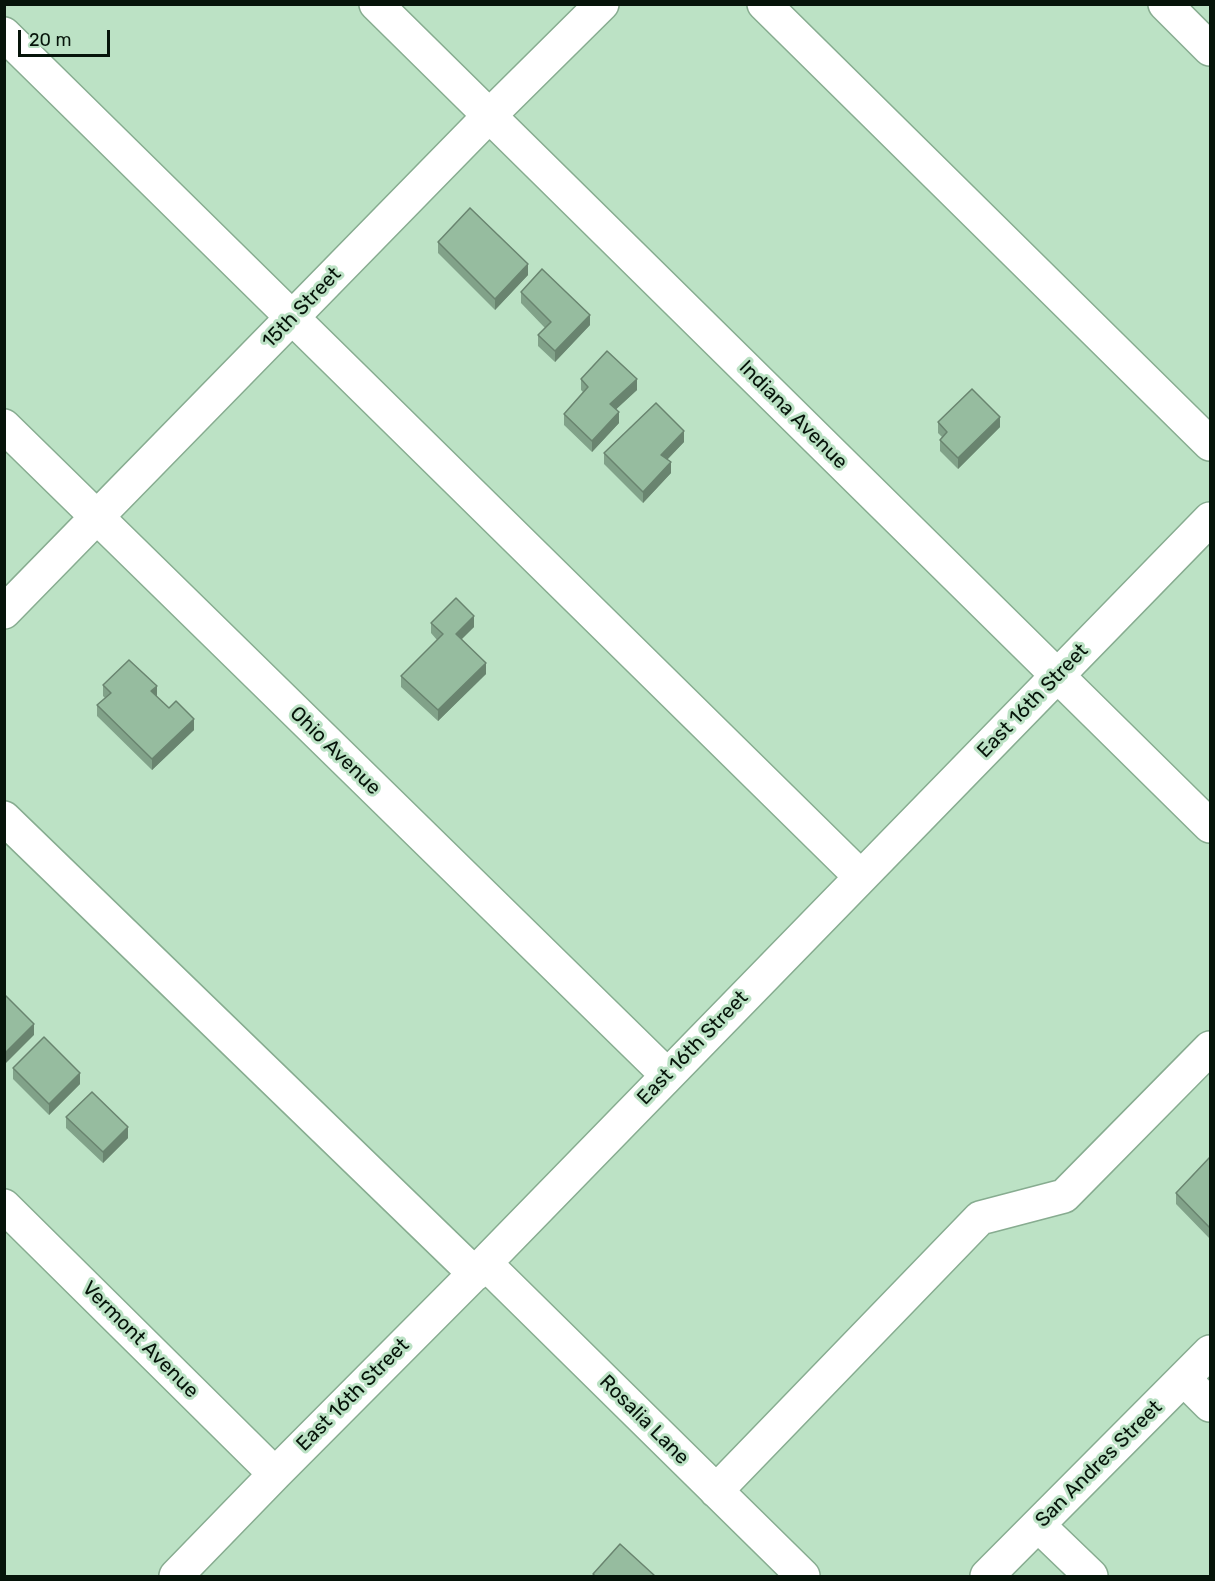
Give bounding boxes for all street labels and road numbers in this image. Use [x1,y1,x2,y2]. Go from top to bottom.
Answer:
street label: 15th Street [258,263,346,353]
street label: Indiana Avenue [734,356,852,474]
street label: East 16th Street [972,639,1094,763]
street label: Ohio Avenue [285,702,385,800]
street label: East 16th Street [632,986,754,1110]
street label: Vermont Avenue [77,1277,203,1403]
street label: East 16th Street [292,1334,414,1456]
street label: Rosalia Lane [594,1370,694,1470]
street label: San Andres Street [1031,1396,1167,1532]

